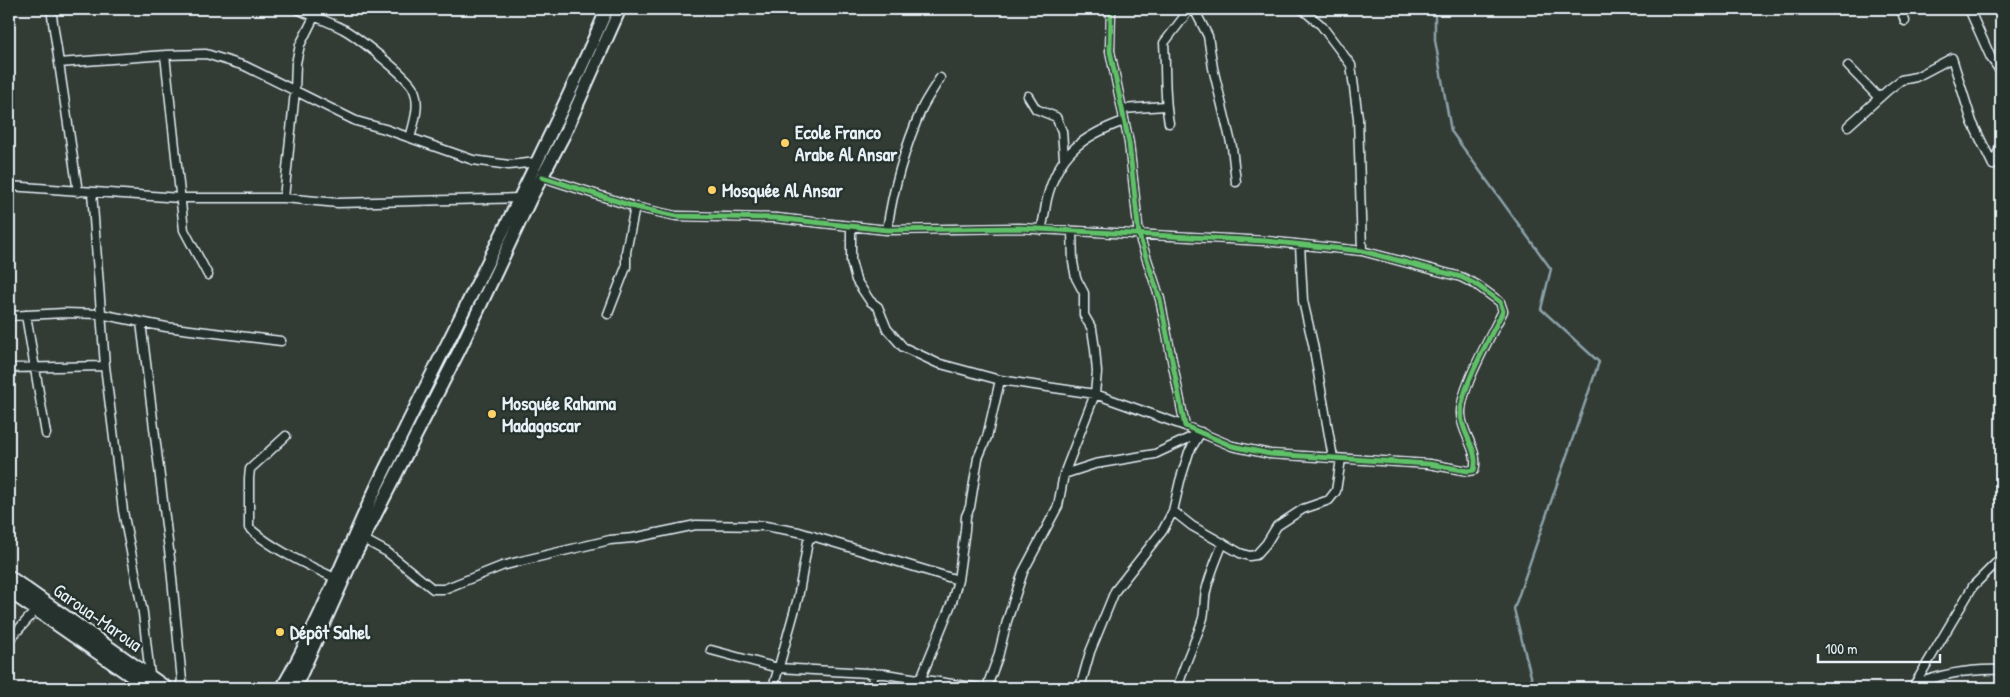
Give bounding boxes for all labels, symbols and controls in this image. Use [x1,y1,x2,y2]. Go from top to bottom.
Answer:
place label: Ecole Franco Arabe Al Ansar [795,119,898,167]
marker: Ecole Franco Arabe Al Ansar [779,137,791,149]
place label: Mosquée Al Ansar [722,177,843,204]
marker: Mosquée Al Ansar [706,184,718,196]
place label: Mosquée Rahama Madagascar [502,390,617,439]
marker: Mosquée Rahama Madagascar [486,408,498,420]
street label: Garoua-Maroua [48,577,148,658]
place label: Dépôt Sahel [290,619,371,646]
marker: Dépôt Sahel [274,626,286,638]
scale bar [1818,632,1940,664]
text: 100 m [1825,638,1858,659]

